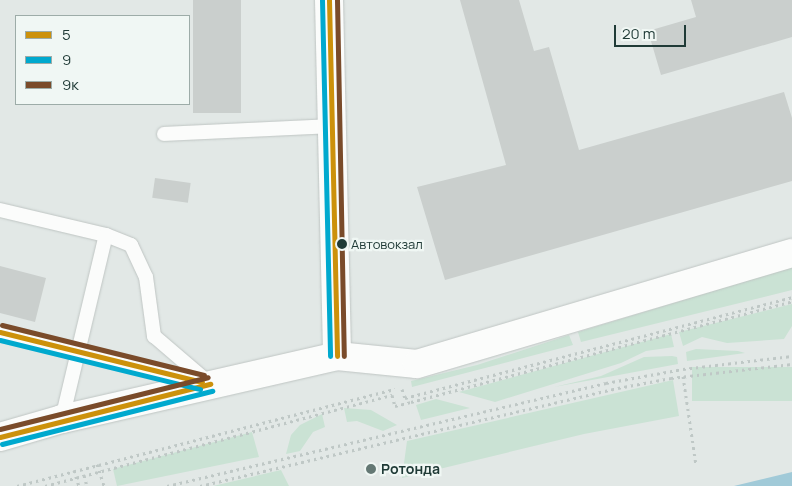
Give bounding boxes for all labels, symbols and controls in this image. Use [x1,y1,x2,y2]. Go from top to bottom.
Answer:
legend [15,15,190,105]
scale bar [617,15,690,47]
text: 20 m [622,23,655,44]
text: 5 [62,24,71,45]
text: 9 [62,49,71,70]
text: 9к [62,74,79,95]
place label: Автовокзал [351,236,423,252]
marker: Автовокзал [337,239,347,249]
place label: Ротонда [381,461,440,477]
marker: Ротонда [365,463,377,475]

